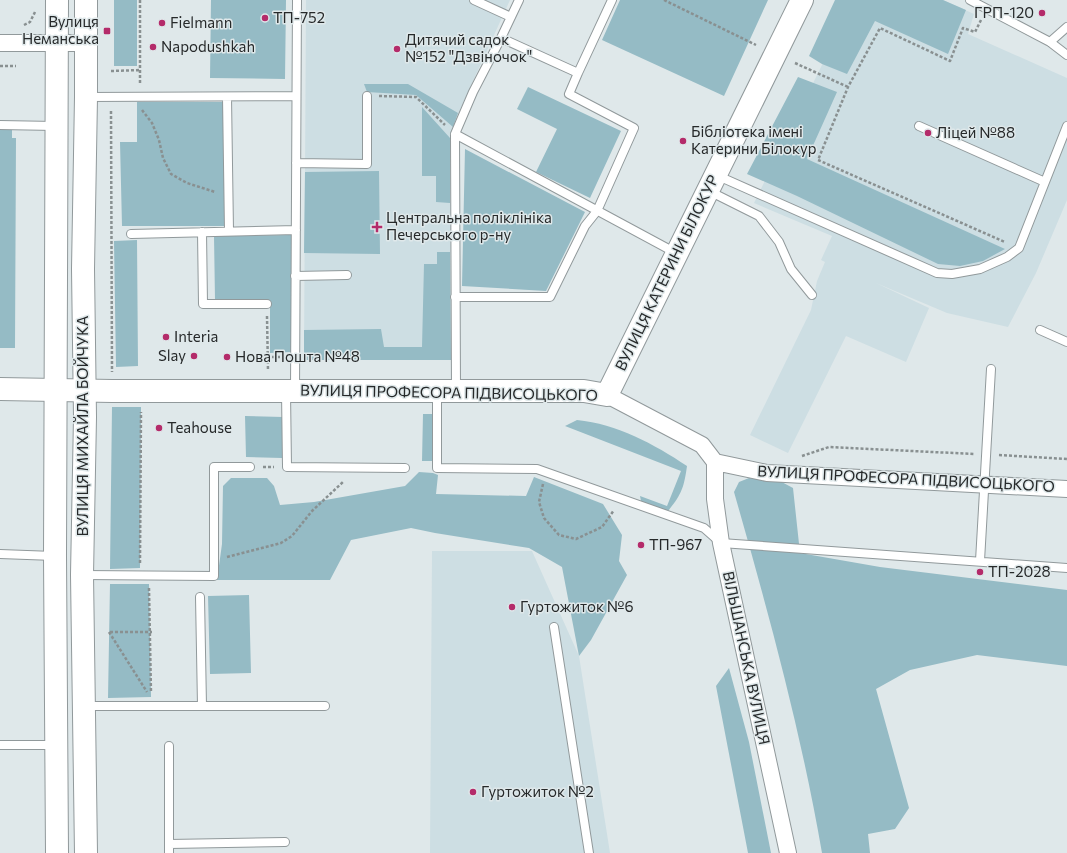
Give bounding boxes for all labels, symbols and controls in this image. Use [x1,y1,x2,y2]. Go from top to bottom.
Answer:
place label: ГРП-120 [974,3,1034,21]
place label: ТП-752 [273,8,325,26]
marker: ГРП-120 [1037,8,1047,18]
place label: Вулиця Неманська [22,12,99,47]
place label: Fielmann [170,13,232,31]
marker: ТП-752 [260,13,270,23]
marker: Fielmann [157,18,167,28]
marker: Вулиця Неманська [102,26,112,36]
place label: Дитячий садок №152 "Дзвіночок" [405,30,532,65]
place label: Napodushkah [161,37,255,55]
marker: Napodushkah [148,42,158,52]
marker: Дитячий садок №152 "Дзвіночок" [392,44,402,54]
place label: Бібліотека імені Катерини Білокур [691,122,817,157]
place label: Ліцей №88 [936,123,1015,141]
marker: Ліцей №88 [923,128,933,138]
marker: Бібліотека імені Катерини Білокур [678,136,688,146]
street label: ВУЛИЦЯ КАТЕРИНИ БІЛОКУР [611,172,721,373]
place label: Центральна поліклініка Печерського р-ну [386,208,552,243]
marker: Центральна поліклініка Печерського р-ну [371,221,383,233]
street label: ВУЛИЦЯ МИХАЙЛА БОЙЧУКА [73,316,91,536]
place label: Interia [174,327,218,345]
marker: Interia [161,332,171,342]
place label: Slay [158,346,186,364]
place label: Нова Пошта №48 [235,347,360,365]
marker: Slay [189,351,199,361]
marker: Нова Пошта №48 [222,352,232,362]
street label: ВУЛИЦЯ ПРОФЕСОРА ПІДВИСОЦЬКОГО [300,380,598,404]
place label: Teahouse [167,418,232,436]
marker: Teahouse [154,423,164,433]
street label: ВУЛИЦЯ ПРОФЕСОРА ПІДВИСОЦЬКОГО [757,461,1055,495]
place label: ТП-967 [649,535,702,553]
marker: ТП-967 [636,540,646,550]
place label: ТП-2028 [988,562,1051,580]
marker: ТП-2028 [975,567,985,577]
street label: ВІЛЬШАНСЬКА ВУЛИЦЯ [720,569,774,746]
place label: Гуртожиток №6 [520,597,634,615]
marker: Гуртожиток №6 [507,602,517,612]
place label: Гуртожиток №2 [481,782,594,800]
marker: Гуртожиток №2 [468,787,478,797]

